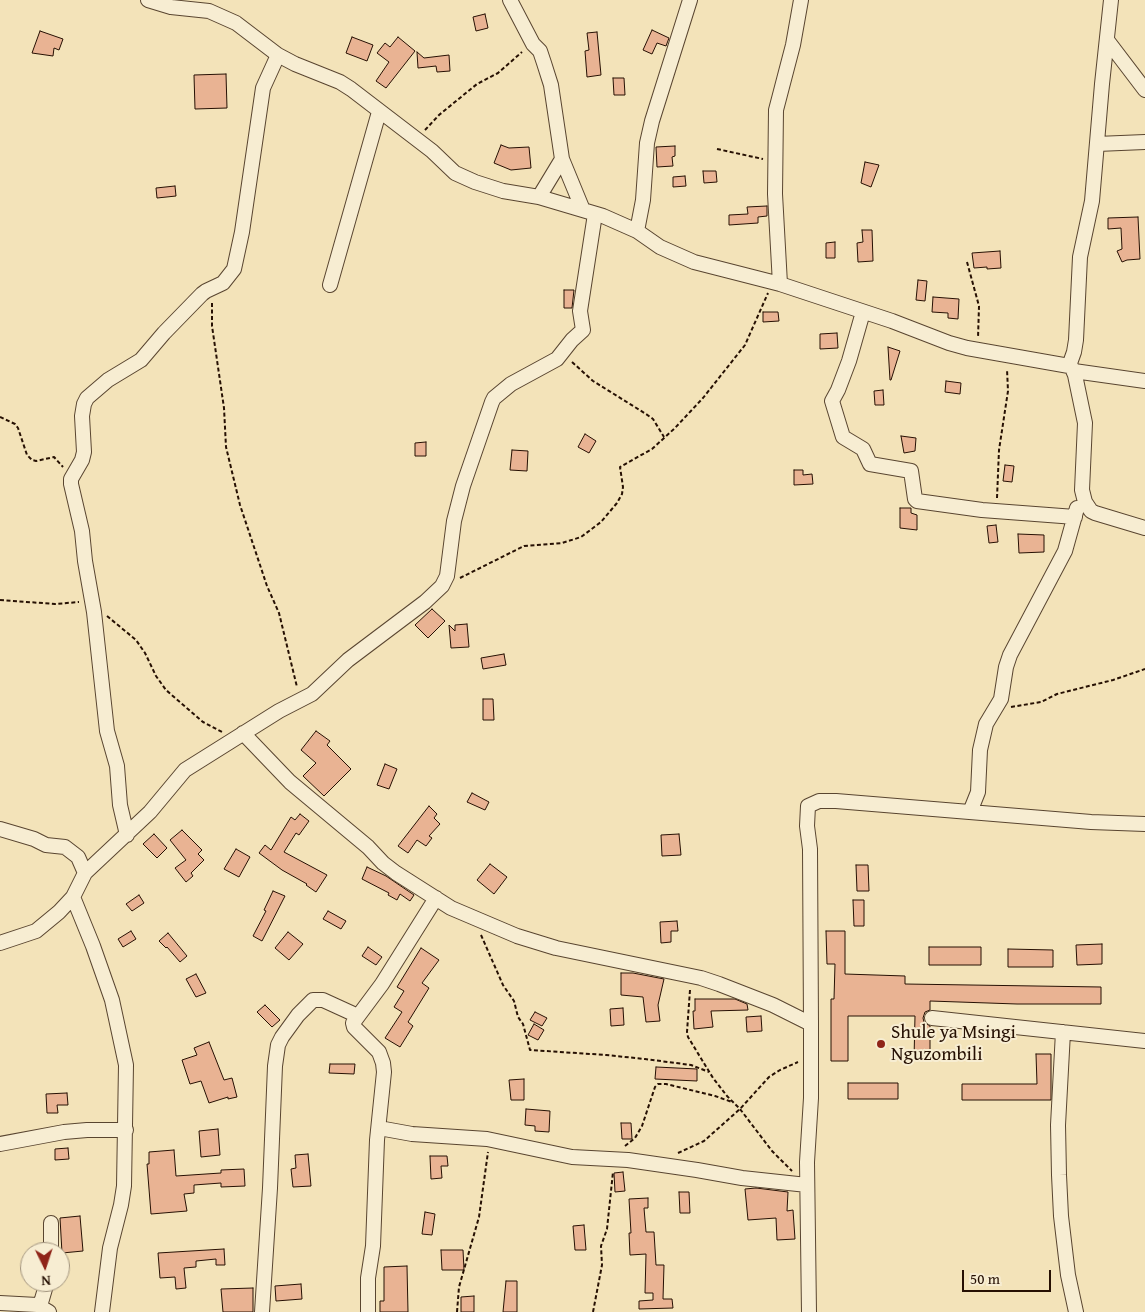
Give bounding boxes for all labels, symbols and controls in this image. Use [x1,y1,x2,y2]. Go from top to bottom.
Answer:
place label: Shule ya Msingi Nguzombili [891,1022,1016,1066]
marker: Shule ya Msingi Nguzombili [875,1038,887,1050]
north arrow [20,1242,70,1292]
scale bar [965,1260,1054,1292]
text: 50 m [970,1268,1000,1289]
text: N [41,1271,51,1291]

